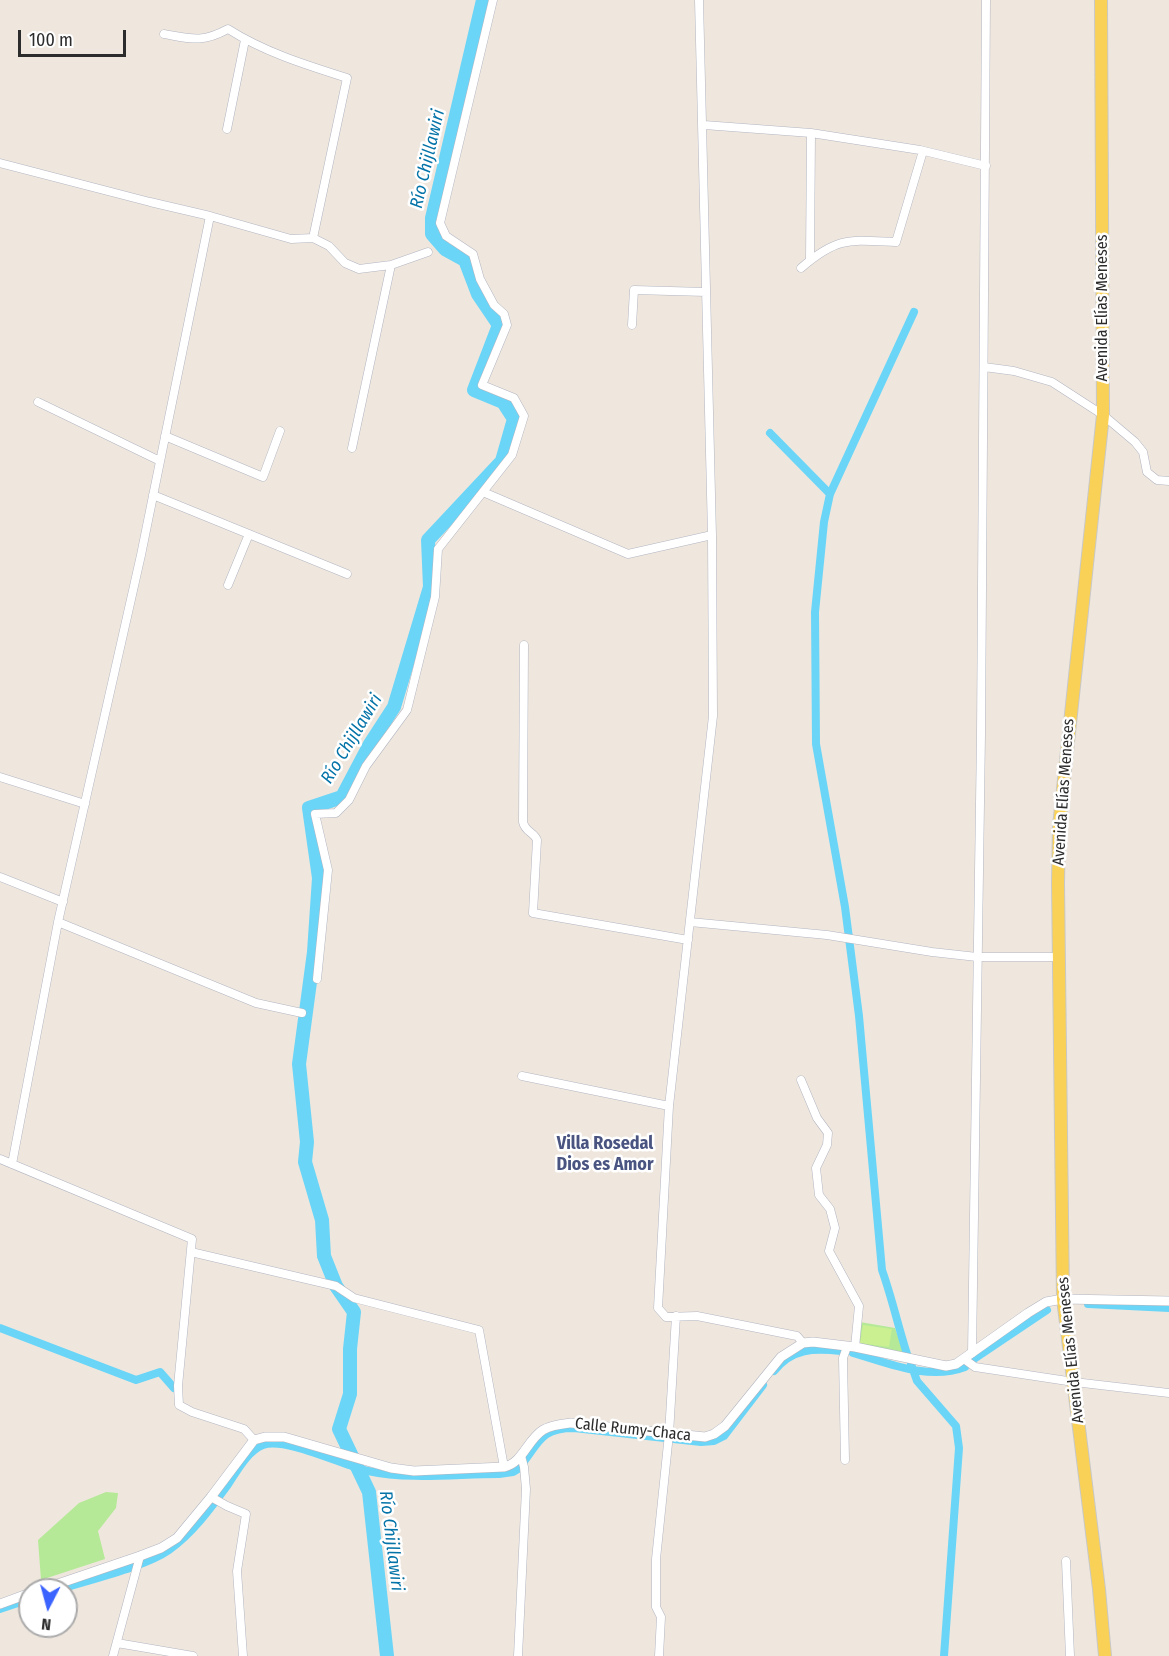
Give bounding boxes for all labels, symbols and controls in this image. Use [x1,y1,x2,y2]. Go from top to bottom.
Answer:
scale bar [21,18,129,56]
text: 100 m [29,29,73,51]
water label: Río Chijllawiri [406,107,450,211]
street label: Avenida Elías Meneses [1093,234,1113,382]
water label: Río Chijllawiri [317,690,387,788]
street label: Avenida Elías Meneses [1049,718,1079,866]
district label: Villa Rosedal Dios es Amor [556,1133,654,1176]
street label: Avenida Elías Meneses [1054,1276,1088,1424]
street label: Calle Rumy-Chaca [574,1414,692,1446]
water label: Río Chijllawiri [374,1490,408,1592]
north arrow [18,1578,78,1638]
text: N [41,1614,52,1634]

